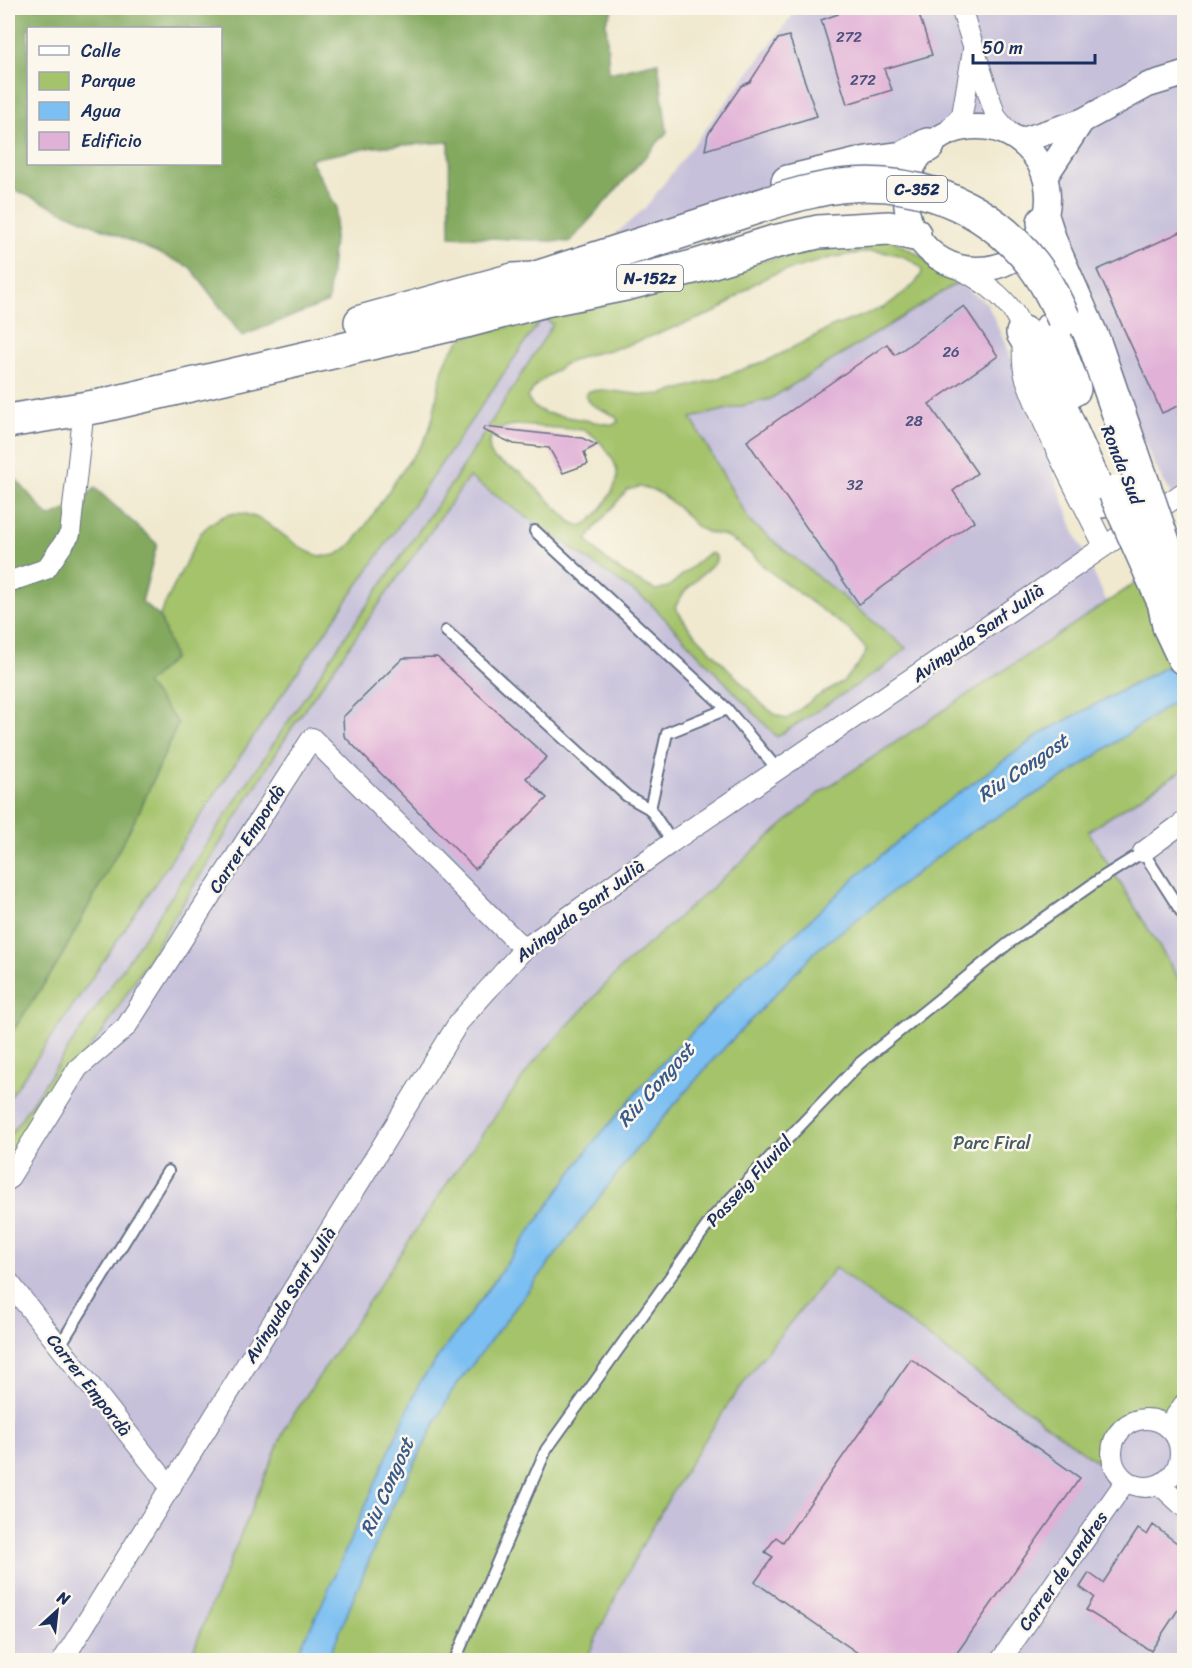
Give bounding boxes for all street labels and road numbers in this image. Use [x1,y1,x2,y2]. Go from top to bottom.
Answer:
road number: C-352 [887,176,947,202]
road number: N-152z [617,265,683,291]
street label: Ronda Sud [1092,420,1153,511]
street label: Avinguda Sant Julià [904,575,1051,691]
street label: Carrer Empordà [200,778,294,900]
street label: Avinguda Sant Julià [507,851,652,971]
street label: Passeig Fluvial [698,1127,801,1235]
street label: Avinguda Sant Julià [235,1220,345,1370]
street label: Carrer Empordà [38,1326,140,1444]
street label: Carrer de Londres [1010,1504,1117,1638]

